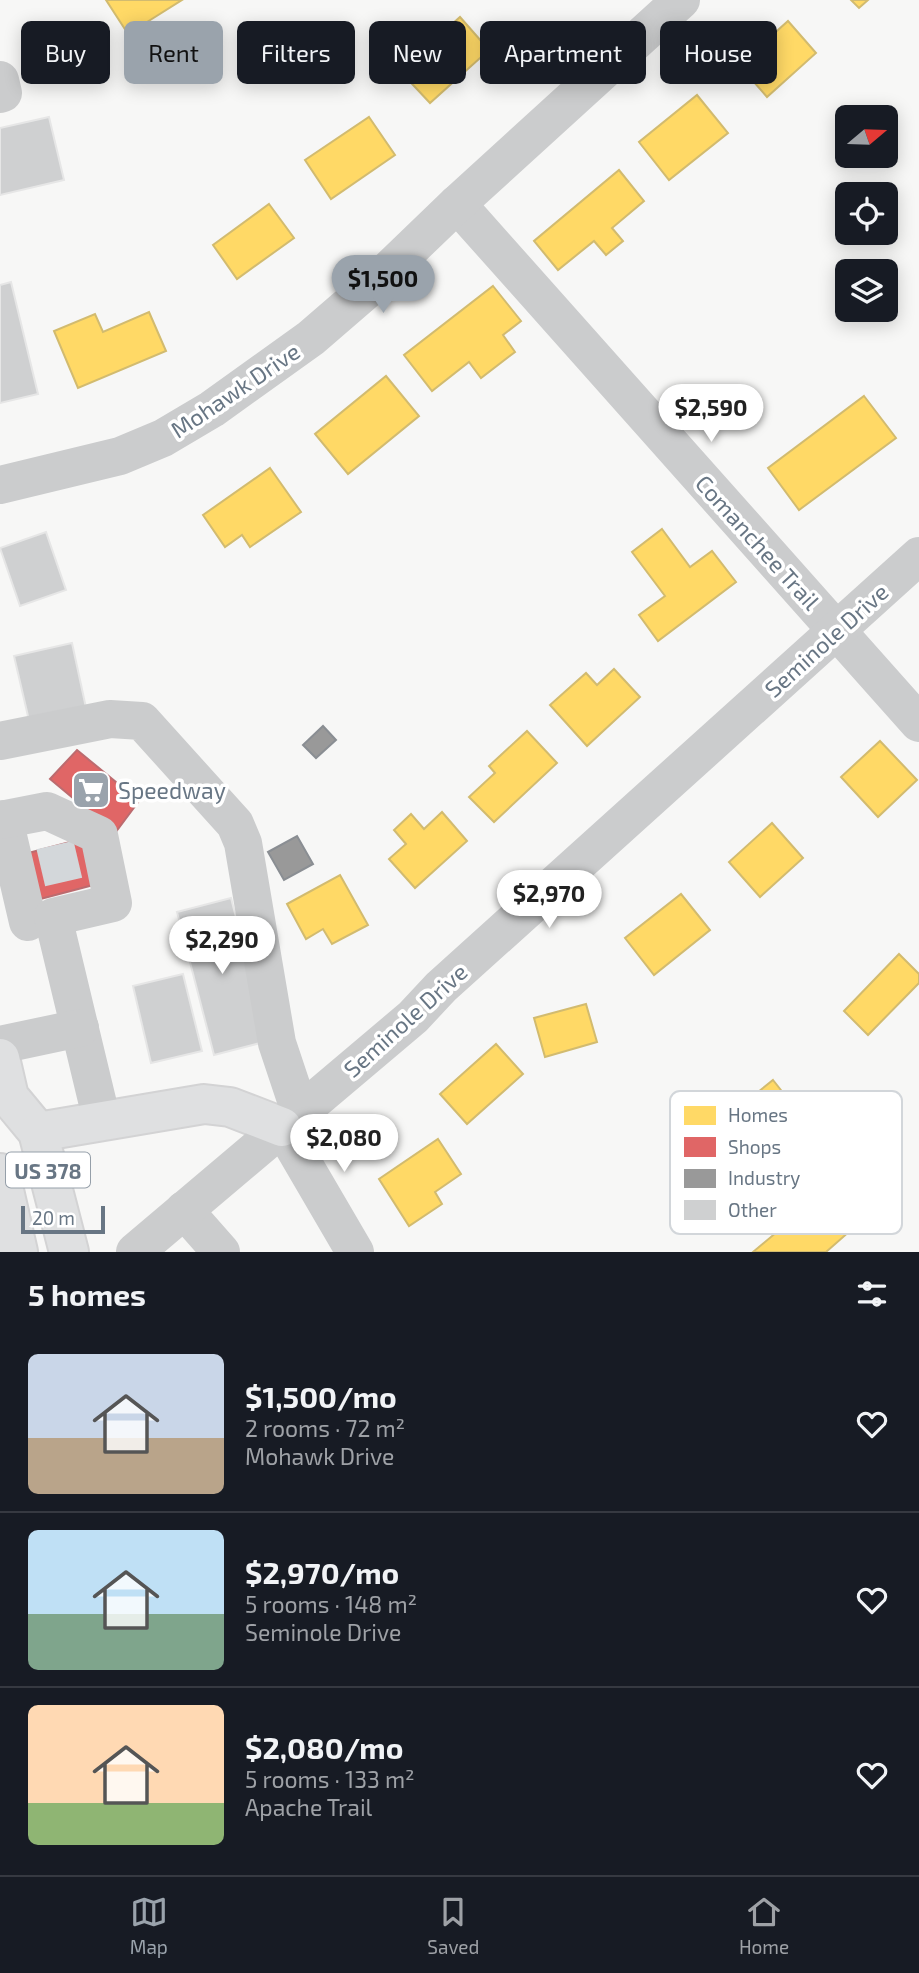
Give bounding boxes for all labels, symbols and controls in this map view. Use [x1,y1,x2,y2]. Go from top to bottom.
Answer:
chip: Buy [21,21,110,84]
chip: Rent [124,21,223,84]
chip: Filters [237,21,355,84]
chip: New [369,21,466,84]
chip: Apartment [480,21,646,84]
chip: House [660,21,777,84]
north arrow [835,105,898,168]
map controls [835,105,898,322]
button: locate [835,182,898,245]
pin: $1,500 [326,256,440,315]
button: layers [835,259,898,322]
text: $1,500 [348,264,418,292]
street label: Mohawk Drive [165,337,305,443]
pin: $2,590 [654,384,768,444]
text: $2,590 [674,393,748,421]
street label: Comanchee Trail [690,469,826,615]
street label: Seminole Drive [758,577,894,703]
supermarket icon: Speedway [70,769,112,811]
place label: Speedway [118,776,226,804]
pin: $2,970 [492,870,606,930]
text: $2,970 [513,879,585,907]
pin: $2,290 [165,916,279,976]
text: $2,290 [185,925,259,953]
street label: Seminole Drive [337,957,473,1083]
legend [670,1091,902,1234]
text: Homes [728,1103,788,1126]
pin: $2,080 [287,1114,401,1174]
text: $2,080 [306,1123,382,1151]
text: Shops [728,1135,781,1158]
road number: US 378 [6,1152,90,1188]
text: Industry [728,1166,800,1189]
text: Other [728,1198,777,1221]
scale bar [21,1203,105,1235]
text: 20 m [32,1206,75,1229]
icon: filters [853,1275,891,1313]
text: 5 homes [28,1276,146,1312]
text: $1,500/mo [245,1378,397,1414]
icon: home [84,1382,168,1466]
icon: heart [853,1405,891,1443]
text: 2 rooms · 72 m² [245,1414,405,1442]
text: Mohawk Drive [245,1442,394,1470]
text: $2,970/mo [245,1554,399,1590]
icon: home [84,1558,168,1642]
icon: heart [853,1581,891,1619]
text: 5 rooms · 148 m² [245,1590,417,1618]
text: Seminole Drive [245,1618,401,1646]
text: $2,080/mo [245,1729,403,1765]
icon: home [84,1733,168,1817]
icon: heart [853,1756,891,1794]
text: 5 rooms · 133 m² [245,1765,415,1793]
text: Apache Trail [245,1793,372,1821]
tab: Map [130,1893,168,1958]
tab: Saved [427,1893,479,1958]
tab: Home [739,1893,789,1958]

